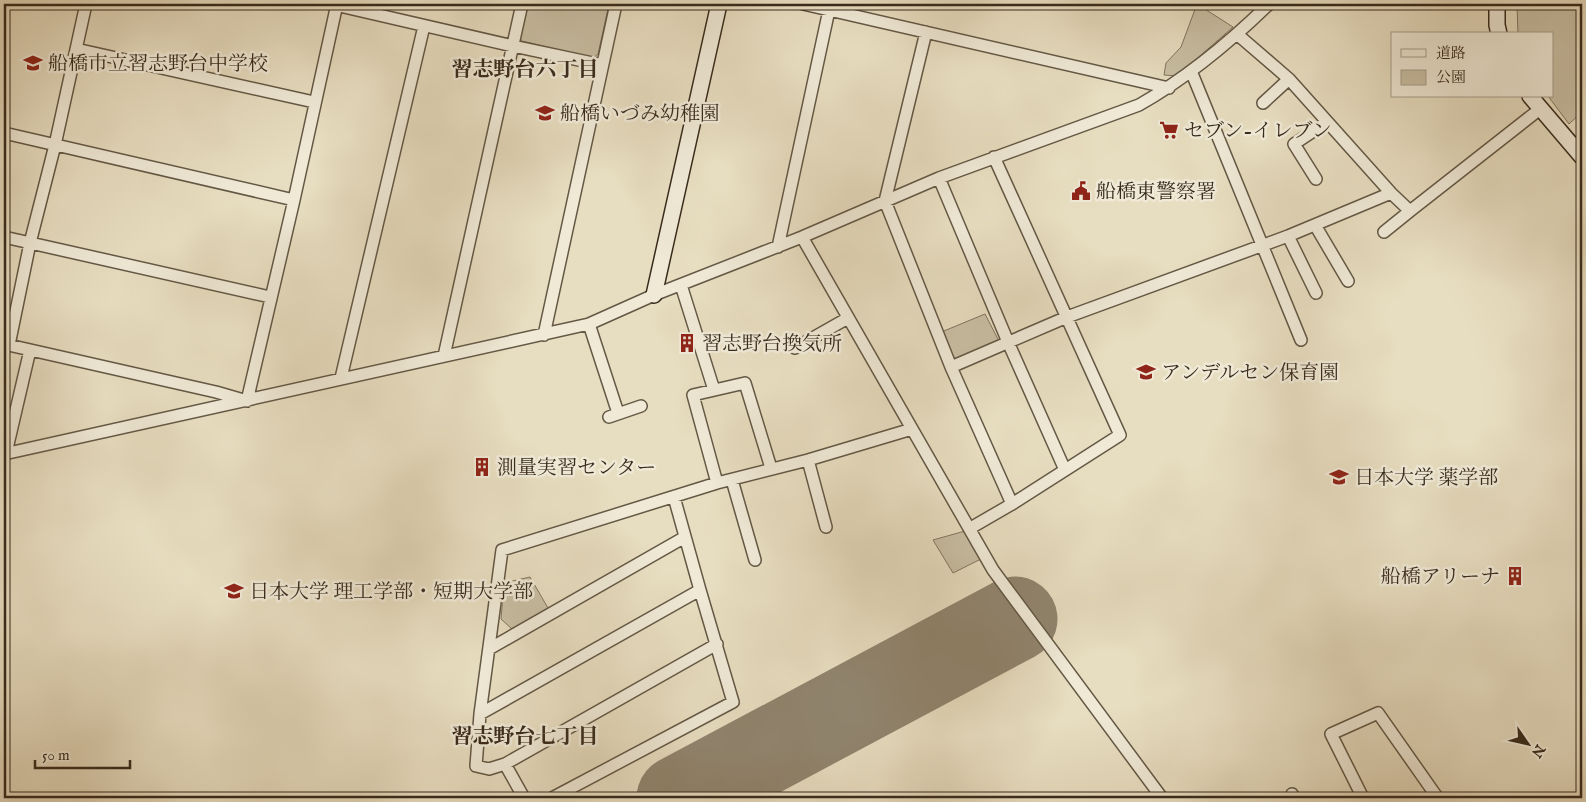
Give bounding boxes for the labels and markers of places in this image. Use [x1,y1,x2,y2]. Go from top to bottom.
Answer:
school or university icon: 船橋市立習志野台中学校 [22,52,44,74]
place label: 船橋市立習志野台中学校 [48,52,268,77]
school or university icon: 船橋いづみ幼稚園 [534,102,556,124]
place label: 船橋いづみ幼稚園 [560,102,720,127]
supermarket icon: セブン-イレブン [1158,119,1180,141]
place label: セブン-イレブン [1184,119,1332,144]
public building icon: 船橋東警察署 [1070,180,1092,202]
place label: 船橋東警察署 [1096,180,1216,205]
building icon: 習志野台換気所 [676,332,698,354]
place label: 習志野台換気所 [702,332,842,357]
school or university icon: アンデルセン保育園 [1135,361,1157,383]
place label: アンデルセン保育園 [1161,361,1339,386]
building icon: 測量実習センター [471,456,493,478]
place label: 測量実習センター [497,456,656,481]
school or university icon: 日本大学 薬学部 [1328,466,1350,488]
place label: 日本大学 薬学部 [1354,466,1498,491]
place label: 船橋アリーナ [1381,565,1500,590]
building icon: 船橋アリーナ [1504,565,1526,587]
school or university icon: 日本大学 理工学部・短期大学部 [223,580,245,602]
place label: 日本大学 理工学部・短期大学部 [249,580,533,605]

